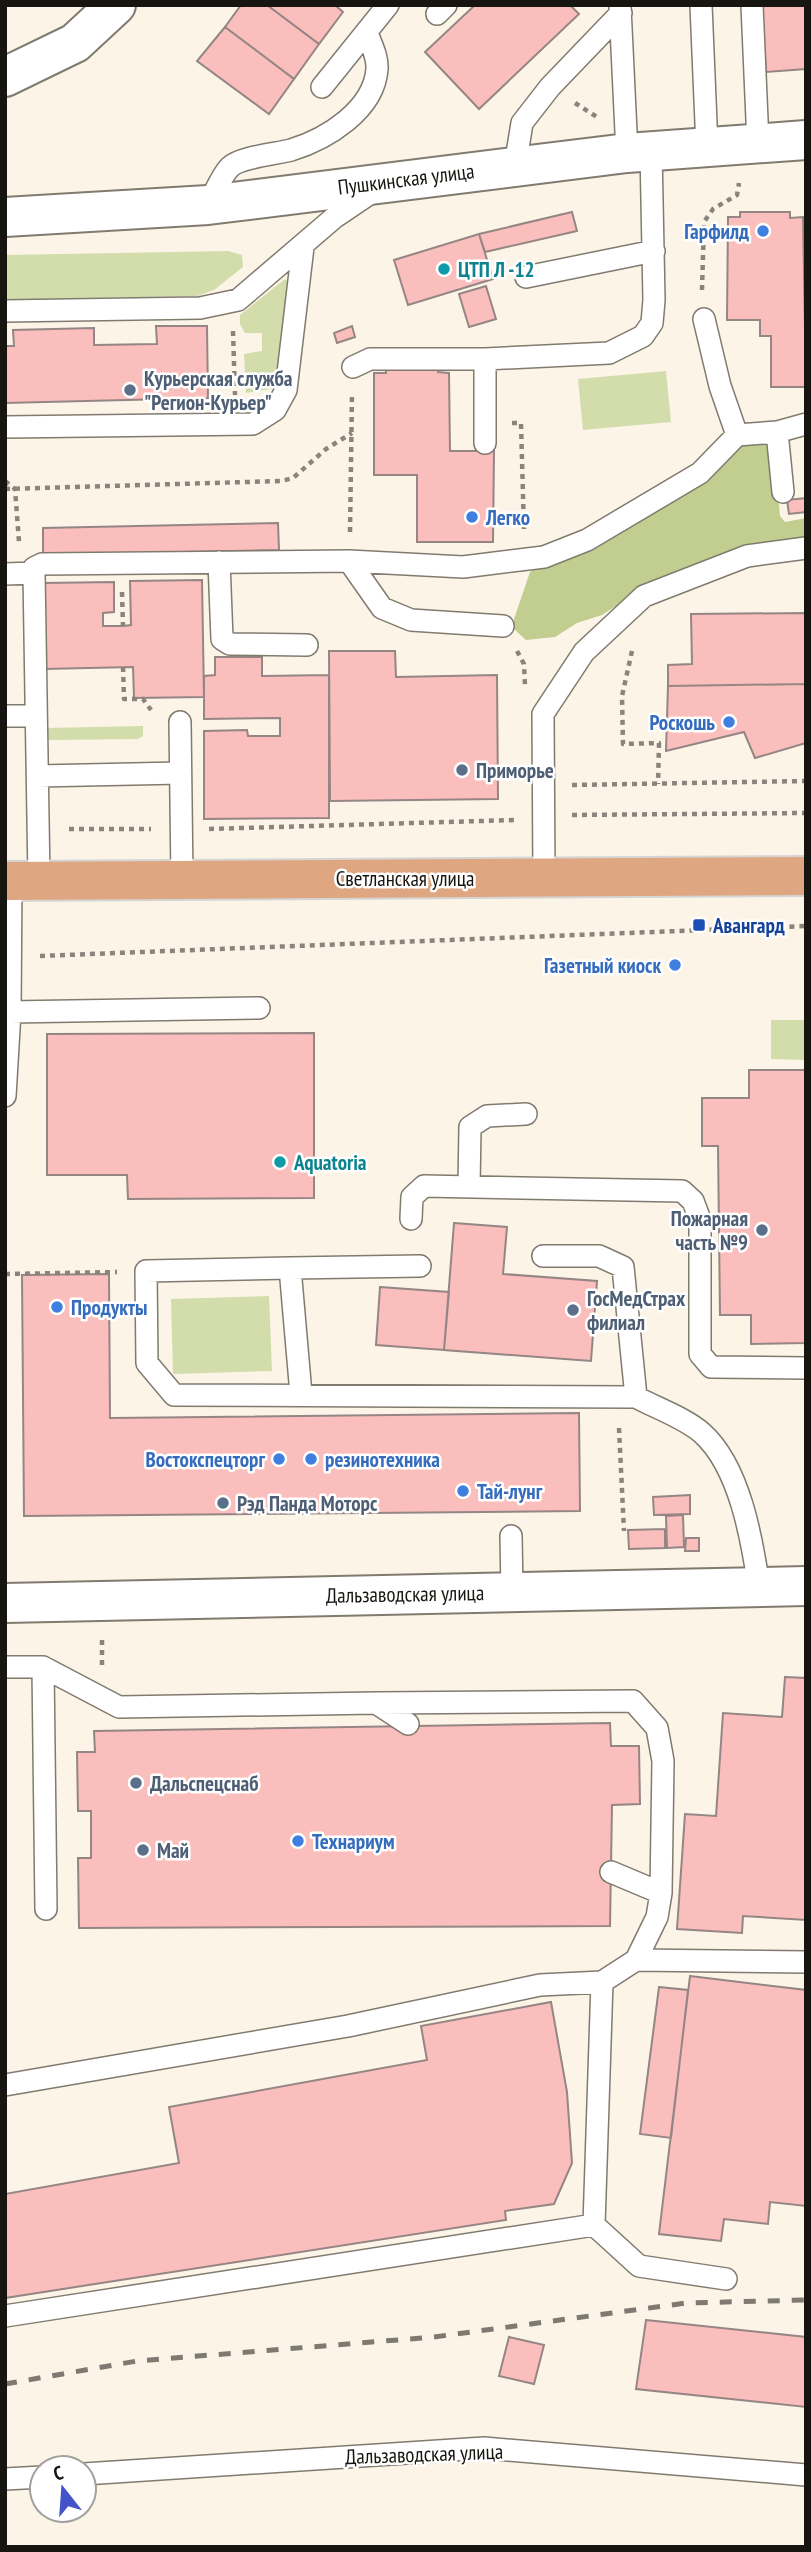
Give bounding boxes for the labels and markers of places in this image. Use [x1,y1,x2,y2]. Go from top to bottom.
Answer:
place label: Гарфилд [684,218,749,245]
marker: Гарфилд [755,223,771,239]
place label: ЦТП Л -12 [458,256,535,283]
marker: ЦТП Л -12 [436,261,452,277]
place label: Курьерская служба "Регион-Курьер" [144,365,293,416]
marker: Курьерская служба "Регион-Курьер" [122,382,138,398]
place label: Легко [485,504,530,531]
marker: Легко [464,509,480,525]
place label: Роскошь [649,709,715,736]
marker: Роскошь [721,714,737,730]
place label: Приморье [476,757,554,784]
marker: Приморье [454,762,470,778]
place label: Авангард [712,912,785,939]
marker: Авангард [691,917,707,933]
place label: Газетный киоск [544,952,661,979]
marker: Газетный киоск [667,957,683,973]
place label: Aquatoria [293,1149,367,1176]
marker: Aquatoria [272,1154,288,1170]
place label: Пожарная часть №9 [671,1205,748,1256]
marker: Пожарная часть №9 [754,1222,770,1238]
place label: ГосМедСтрах филиал [587,1285,686,1336]
place label: Продукты [71,1294,147,1321]
marker: Продукты [49,1299,65,1315]
marker: ГосМедСтрах филиал [565,1302,581,1318]
place label: Востокспецторг [145,1446,266,1473]
place label: резинотехника [325,1446,440,1473]
marker: Востокспецторг [271,1451,287,1467]
marker: резинотехника [303,1451,319,1467]
place label: Тай-лунг [477,1478,543,1505]
marker: Тай-лунг [455,1483,471,1499]
place label: Рэд Панда Моторс [237,1490,378,1517]
marker: Рэд Панда Моторс [215,1495,231,1511]
place label: Дальспецснаб [150,1770,259,1797]
marker: Дальспецснаб [128,1775,144,1791]
place label: Технариум [312,1828,395,1855]
marker: Технариум [290,1833,306,1849]
place label: Май [157,1837,189,1864]
marker: Май [135,1842,151,1858]

